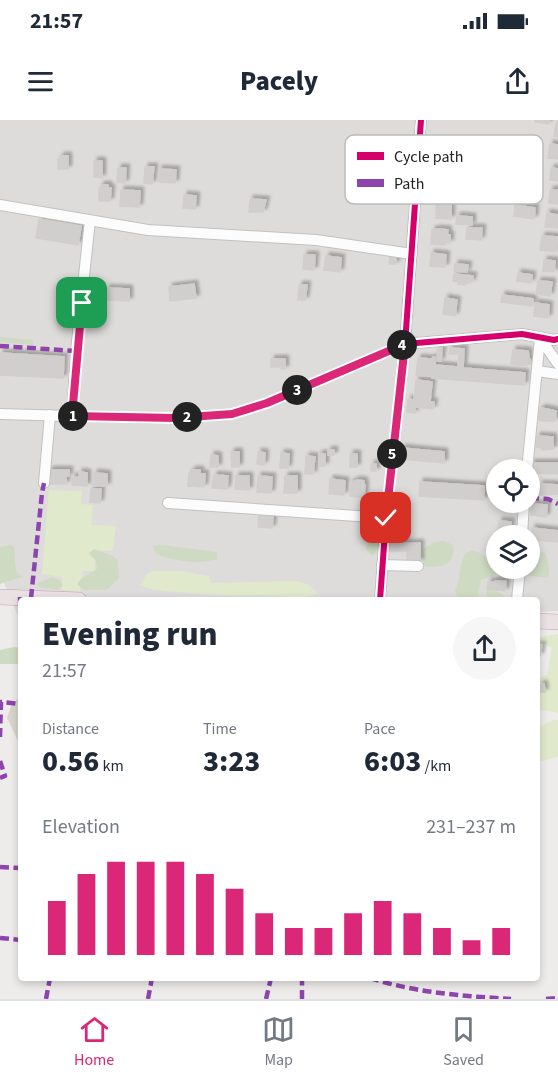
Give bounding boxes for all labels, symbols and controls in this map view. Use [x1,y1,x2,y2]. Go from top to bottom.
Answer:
text: 21:57 [30,5,83,37]
text: Pacely [240,62,318,101]
icon: menu [24,65,57,98]
icon: share [501,65,534,98]
legend [345,135,543,204]
text: Cycle path [394,146,463,168]
text: Path [394,173,424,195]
pin [56,277,107,328]
icon: arrive [65,286,98,319]
pin: 4 [387,330,417,360]
text: 4 [398,334,406,356]
pin: 3 [282,375,312,405]
text: 3 [293,379,301,401]
pin: 1 [58,401,88,431]
pin: 2 [172,402,202,432]
text: 1 [69,405,77,427]
text: 2 [183,406,191,428]
pin: 5 [377,439,407,469]
text: 5 [388,443,396,465]
map controls [486,459,540,579]
button: locate [486,459,540,513]
pin [360,492,411,543]
icon: check [369,501,402,534]
button: layers [486,525,540,579]
text: Evening run [42,611,218,658]
button: share [453,617,516,680]
text: 21:57 [42,657,87,685]
text: Distance [42,718,99,740]
text: Time [203,718,237,740]
text: Pace [364,718,395,740]
text: 0.56 [42,740,99,783]
text: 3:23 [203,740,260,783]
text: 6:03 [364,740,421,783]
text: km [99,755,124,777]
text: /km [421,755,451,777]
text: Elevation [42,813,120,841]
text: 231–237 m [426,813,516,841]
tab: Home [74,1013,114,1071]
tab: Map [262,1013,295,1071]
tab: Saved [443,1013,484,1071]

